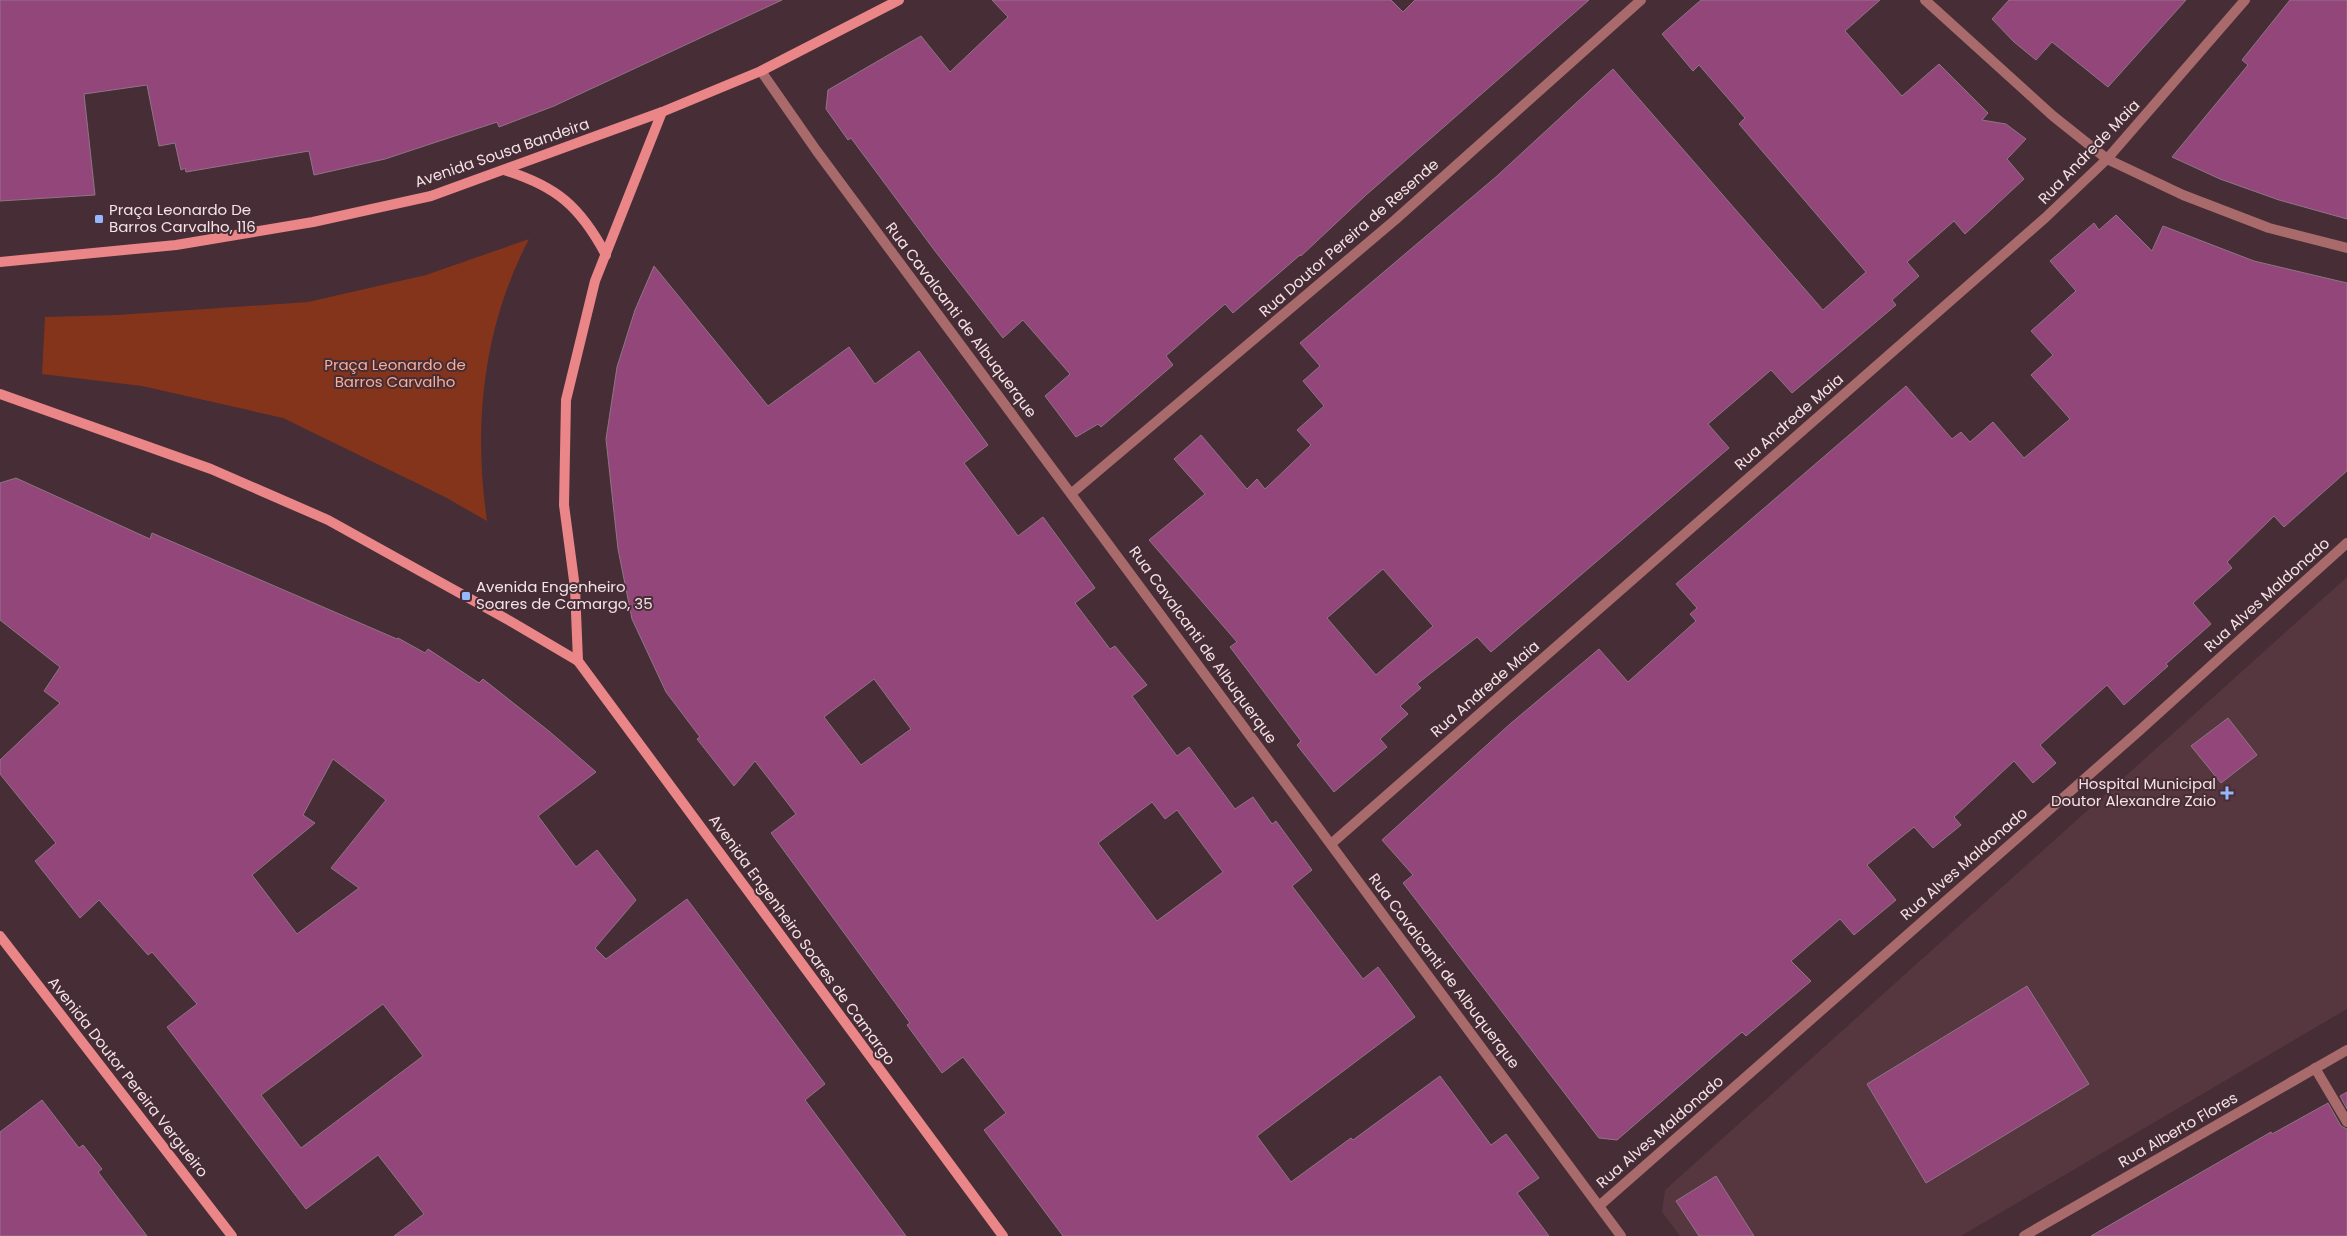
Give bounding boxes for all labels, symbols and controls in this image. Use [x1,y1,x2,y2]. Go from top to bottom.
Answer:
street label: Rua Andrede Maia [2033,95,2144,209]
street label: Avenida Sousa Bandeira [412,113,592,192]
street label: Rua Doutor Pereira de Resende [1254,154,1443,322]
place label: Praça Leonardo De Barros Carvalho, 116 [109,199,256,237]
marker: Praça Leonardo De Barros Carvalho, 116 [93,213,105,225]
street label: Rua Cavalcanti de Albuquerque [881,218,1042,422]
park label: Praça Leonardo de Barros Carvalho [324,354,466,392]
street label: Rua Andrede Maia [1730,368,1848,475]
street label: Rua Alves Maldonado [2199,533,2334,657]
street label: Rua Cavalcanti de Albuquerque [1125,542,1282,748]
place label: Avenida Engenheiro Soares de Camargo, 35 [476,576,653,614]
marker: Avenida Engenheiro Soares de Camargo, 35 [460,590,472,602]
street label: Rua Andrede Maia [1426,635,1544,742]
place label: Hospital Municipal Doutor Alexandre Zaio [2051,773,2216,811]
marker: Hospital Municipal Doutor Alexandre Zaio [2220,786,2234,800]
street label: Rua Alves Maldonado [1896,802,2032,925]
street label: Avenida Engenheiro Soares de Camargo [704,810,901,1069]
street label: Rua Cavalcanti de Albuquerque [1364,869,1525,1073]
street label: Avenida Doutor Pereira Vergueiro [43,972,213,1181]
street label: Rua Alves Maldonado [1592,1070,1728,1193]
street label: Rua Alberto Flores [2114,1087,2241,1172]

